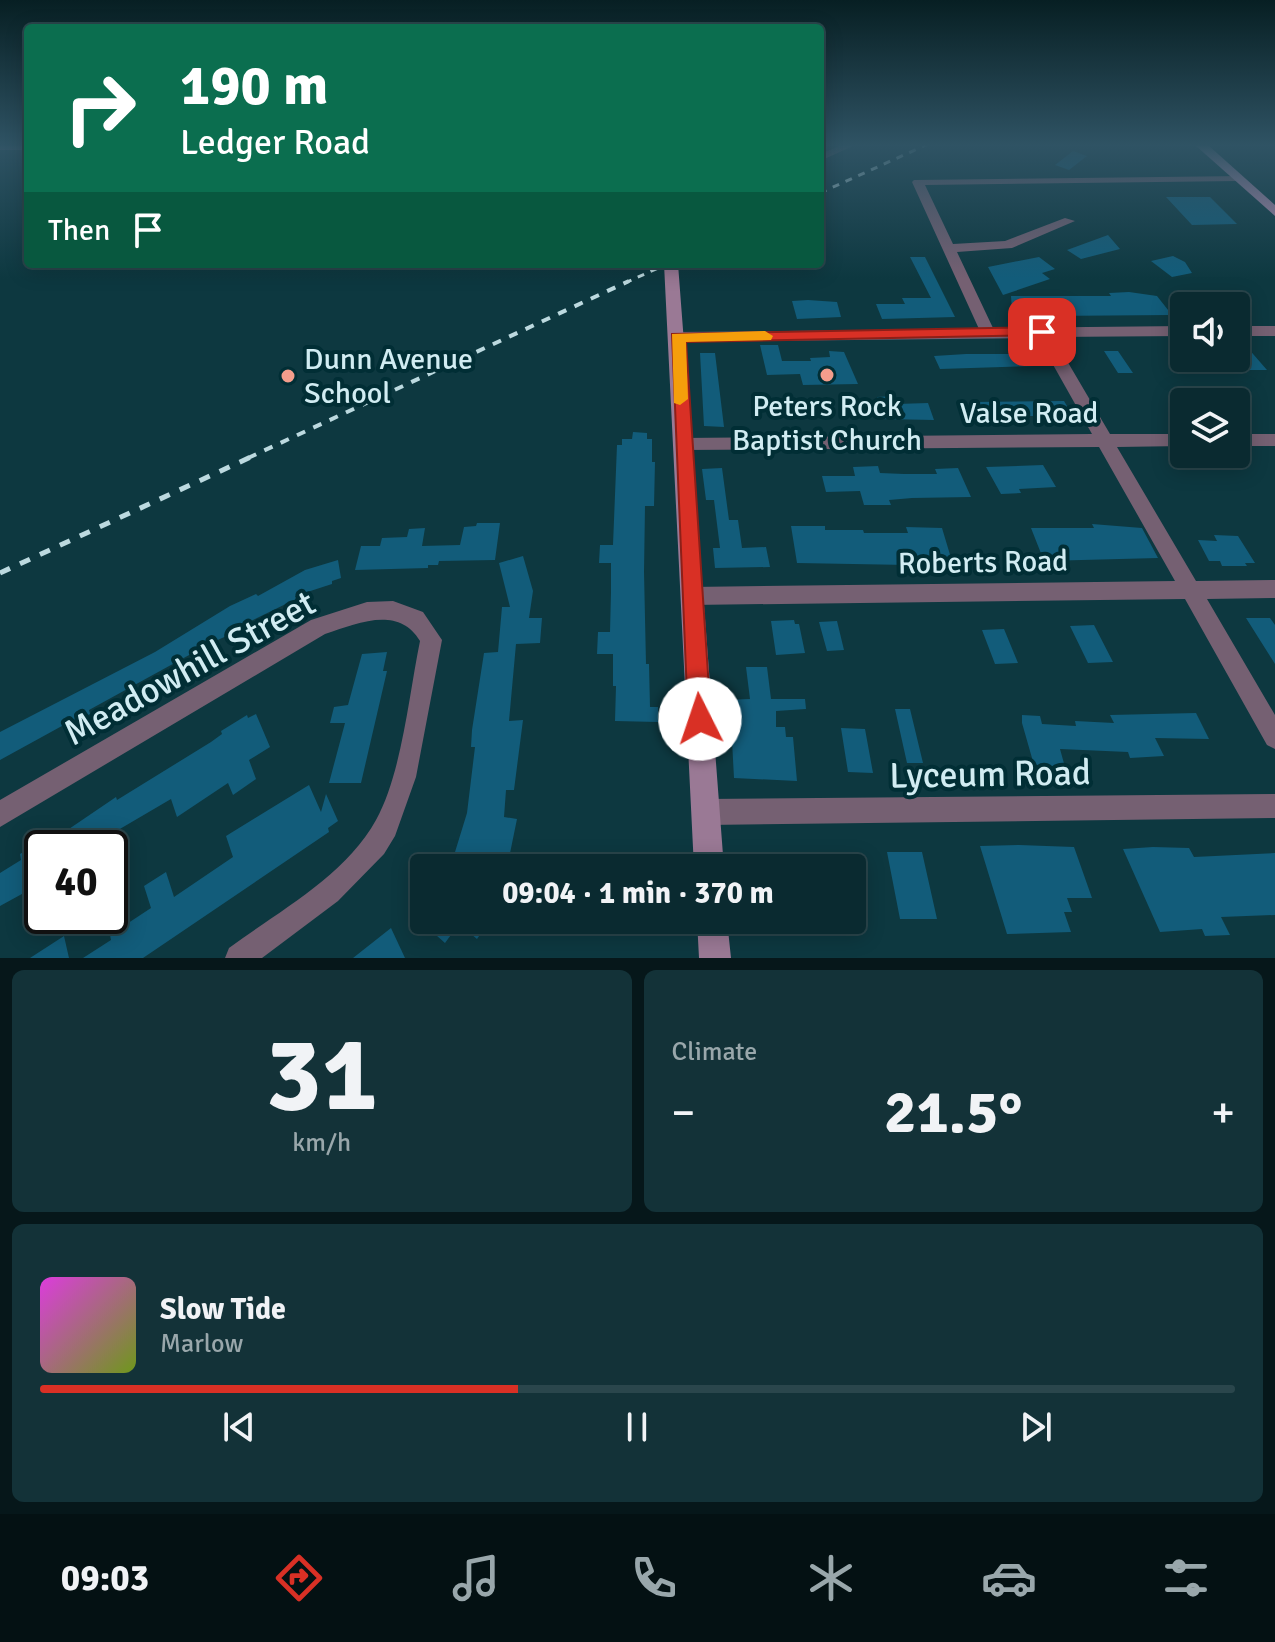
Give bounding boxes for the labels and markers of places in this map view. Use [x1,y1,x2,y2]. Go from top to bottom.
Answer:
pin [1008,298,1076,366]
place label: Dunn Avenue School [304,341,473,412]
marker: Peters Rock Baptist Church [818,366,836,384]
marker: Dunn Avenue School [279,367,297,385]
place label: Peters Rock Baptist Church [732,388,922,459]

